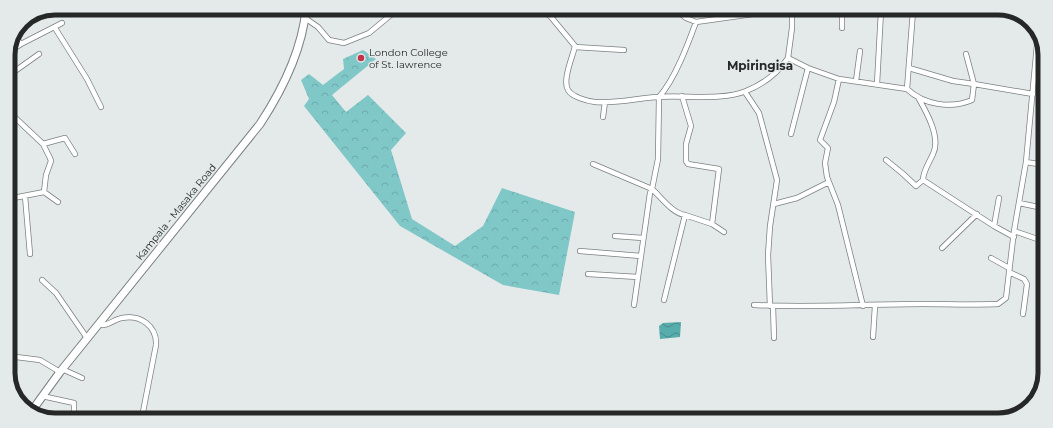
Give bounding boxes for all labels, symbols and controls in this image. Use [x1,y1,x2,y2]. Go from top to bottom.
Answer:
place label: London College of St. lawrence [369,46,448,71]
marker: London College of St. lawrence [356,53,366,63]
district label: Mpiringisa [727,58,793,73]
street label: Kampala - Masaka Road [133,161,219,263]

